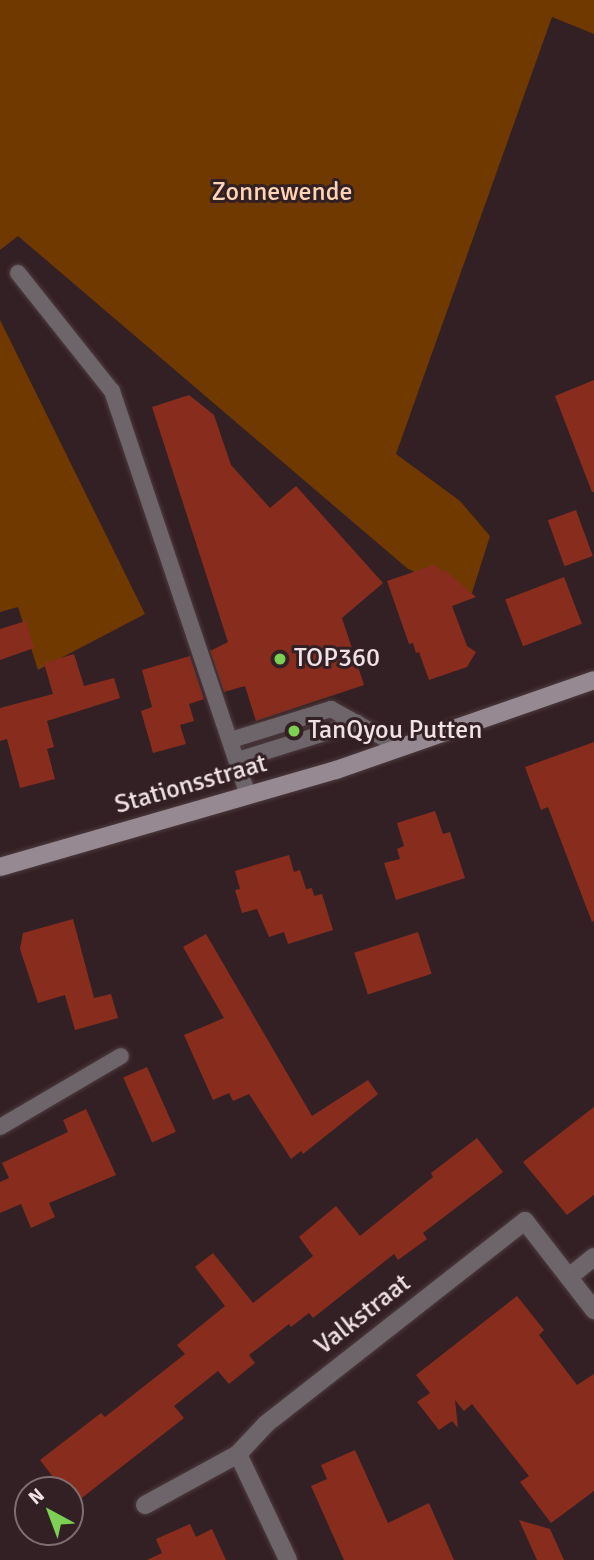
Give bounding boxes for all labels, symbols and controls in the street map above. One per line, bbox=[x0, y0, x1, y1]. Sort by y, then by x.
park label: Zonnewende bbox=[212, 177, 352, 209]
place label: TOP360 bbox=[294, 643, 380, 675]
marker: TOP360 bbox=[272, 651, 288, 667]
place label: TanQyou Putten bbox=[308, 715, 482, 747]
marker: TanQyou Putten bbox=[286, 723, 302, 739]
street label: Stationsstraat bbox=[111, 748, 271, 822]
street label: Valkstraat bbox=[309, 1268, 417, 1362]
north arrow bbox=[14, 1476, 84, 1546]
text: N bbox=[24, 1483, 49, 1510]

